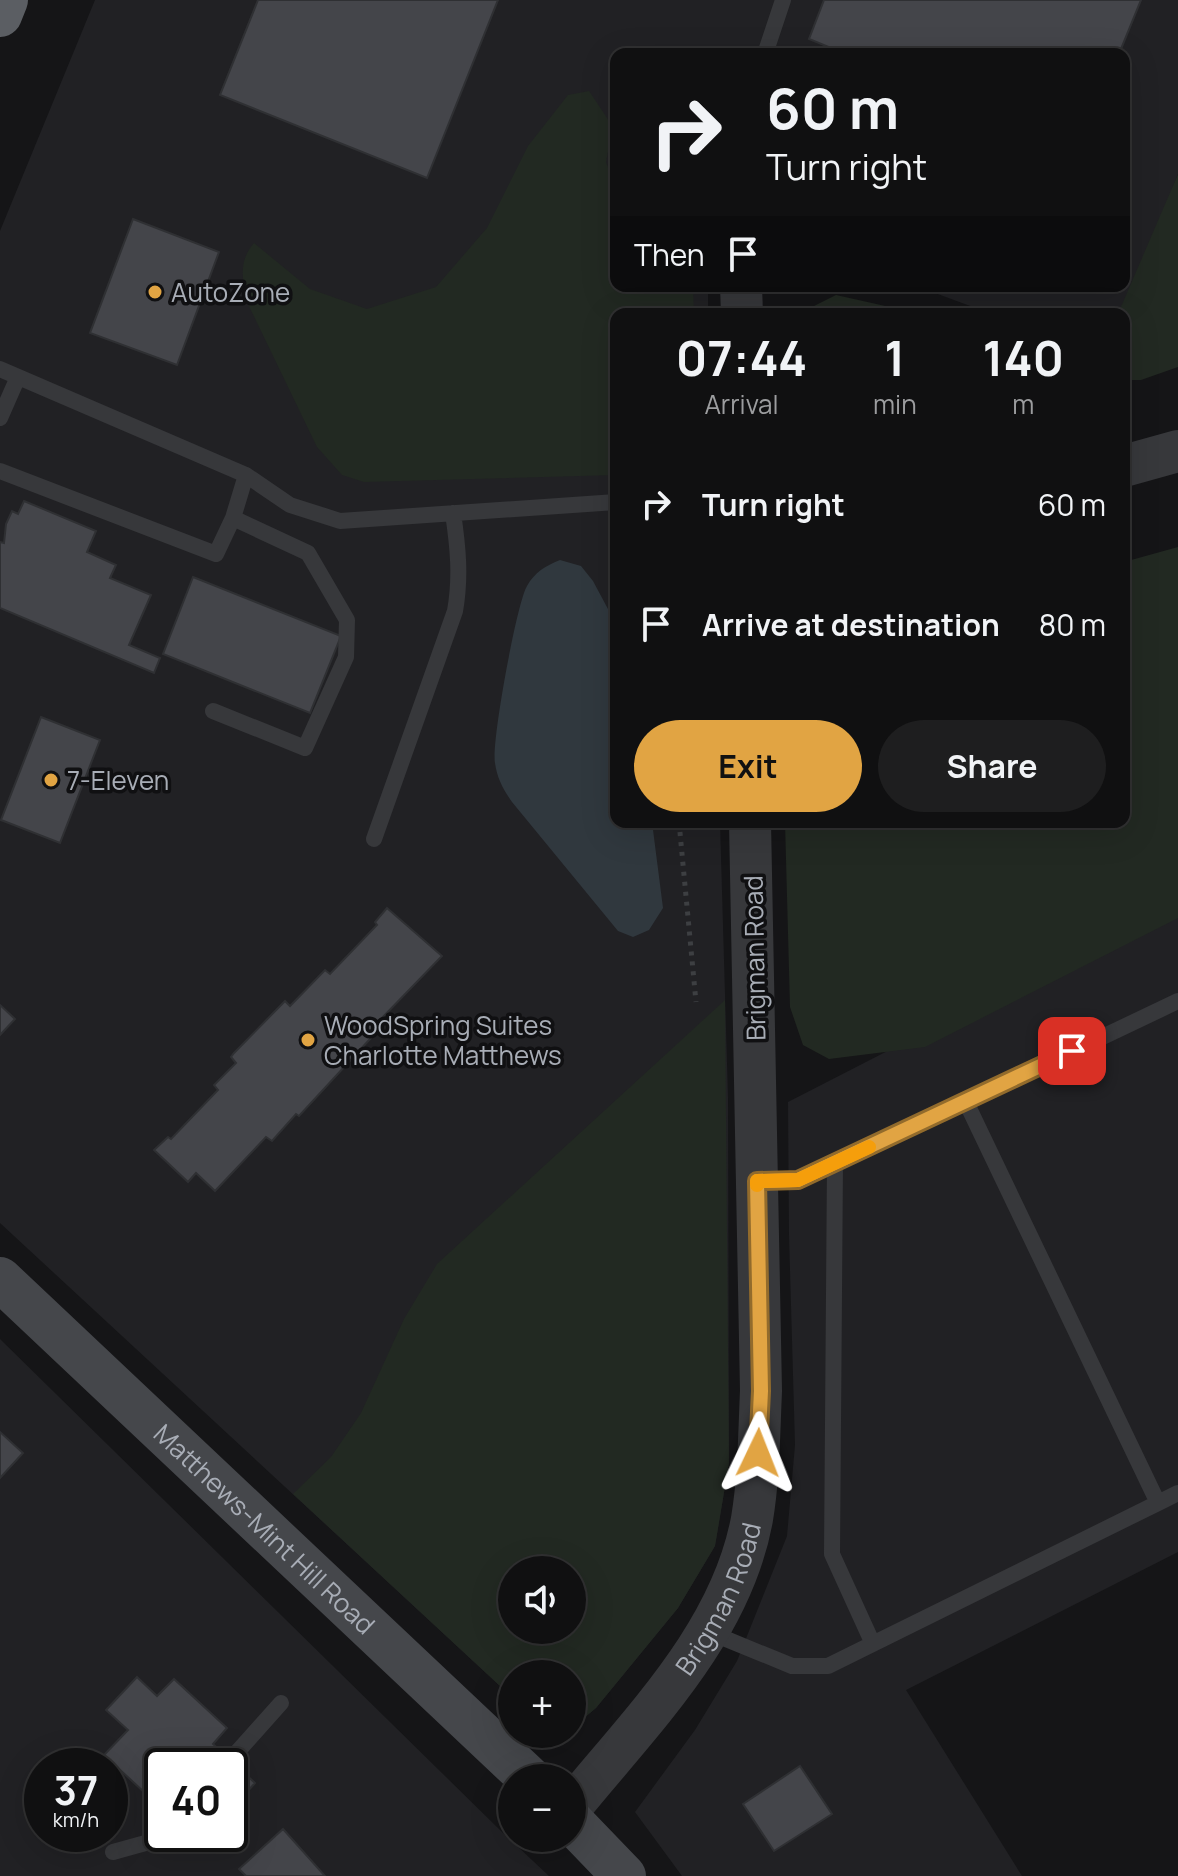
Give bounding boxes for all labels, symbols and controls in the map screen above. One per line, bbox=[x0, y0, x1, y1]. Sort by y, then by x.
text: 60 m bbox=[766, 69, 899, 146]
icon: right bbox=[634, 80, 738, 184]
text: Turn right bbox=[766, 142, 927, 191]
icon: arrive bbox=[721, 232, 765, 276]
text: Then bbox=[634, 234, 705, 275]
place label: AutoZone bbox=[171, 274, 290, 310]
marker: AutoZone bbox=[146, 283, 164, 301]
text: 07:44 bbox=[676, 325, 807, 390]
text: 1 bbox=[884, 325, 905, 390]
text: 140 bbox=[982, 325, 1064, 390]
text: Arrival bbox=[704, 386, 779, 422]
text: min bbox=[873, 386, 917, 422]
text: m bbox=[1012, 386, 1034, 422]
icon: right bbox=[634, 482, 678, 526]
text: Turn right bbox=[702, 484, 845, 525]
text: 60 m bbox=[1038, 484, 1106, 525]
icon: arrive bbox=[634, 602, 678, 646]
text: Arrive at destination bbox=[702, 604, 1000, 645]
text: 80 m bbox=[1039, 604, 1106, 645]
button: Exit bbox=[634, 720, 862, 812]
button: Share bbox=[878, 720, 1106, 812]
place label: 7-Eleven bbox=[67, 762, 169, 798]
marker: 7-Eleven bbox=[42, 771, 60, 789]
street label: Brigman Road bbox=[735, 875, 773, 1041]
place label: WoodSpring Suites Charlotte Matthews bbox=[324, 1007, 562, 1073]
pin bbox=[1038, 1017, 1106, 1085]
icon: arrive bbox=[1050, 1029, 1094, 1073]
marker: WoodSpring Suites Charlotte Matthews bbox=[299, 1031, 317, 1049]
position arrow bbox=[716, 1411, 800, 1495]
street label: Matthews-Mint Hill Road bbox=[146, 1416, 383, 1642]
street label: Brigman Road bbox=[667, 1519, 769, 1682]
map controls bbox=[498, 1556, 586, 1852]
button: sound bbox=[498, 1556, 586, 1644]
button: + bbox=[498, 1660, 586, 1748]
speed limit sign: 40 bbox=[144, 1748, 248, 1852]
text: 37 bbox=[54, 1762, 98, 1817]
button: − bbox=[498, 1764, 586, 1852]
text: km/h bbox=[53, 1806, 99, 1833]

